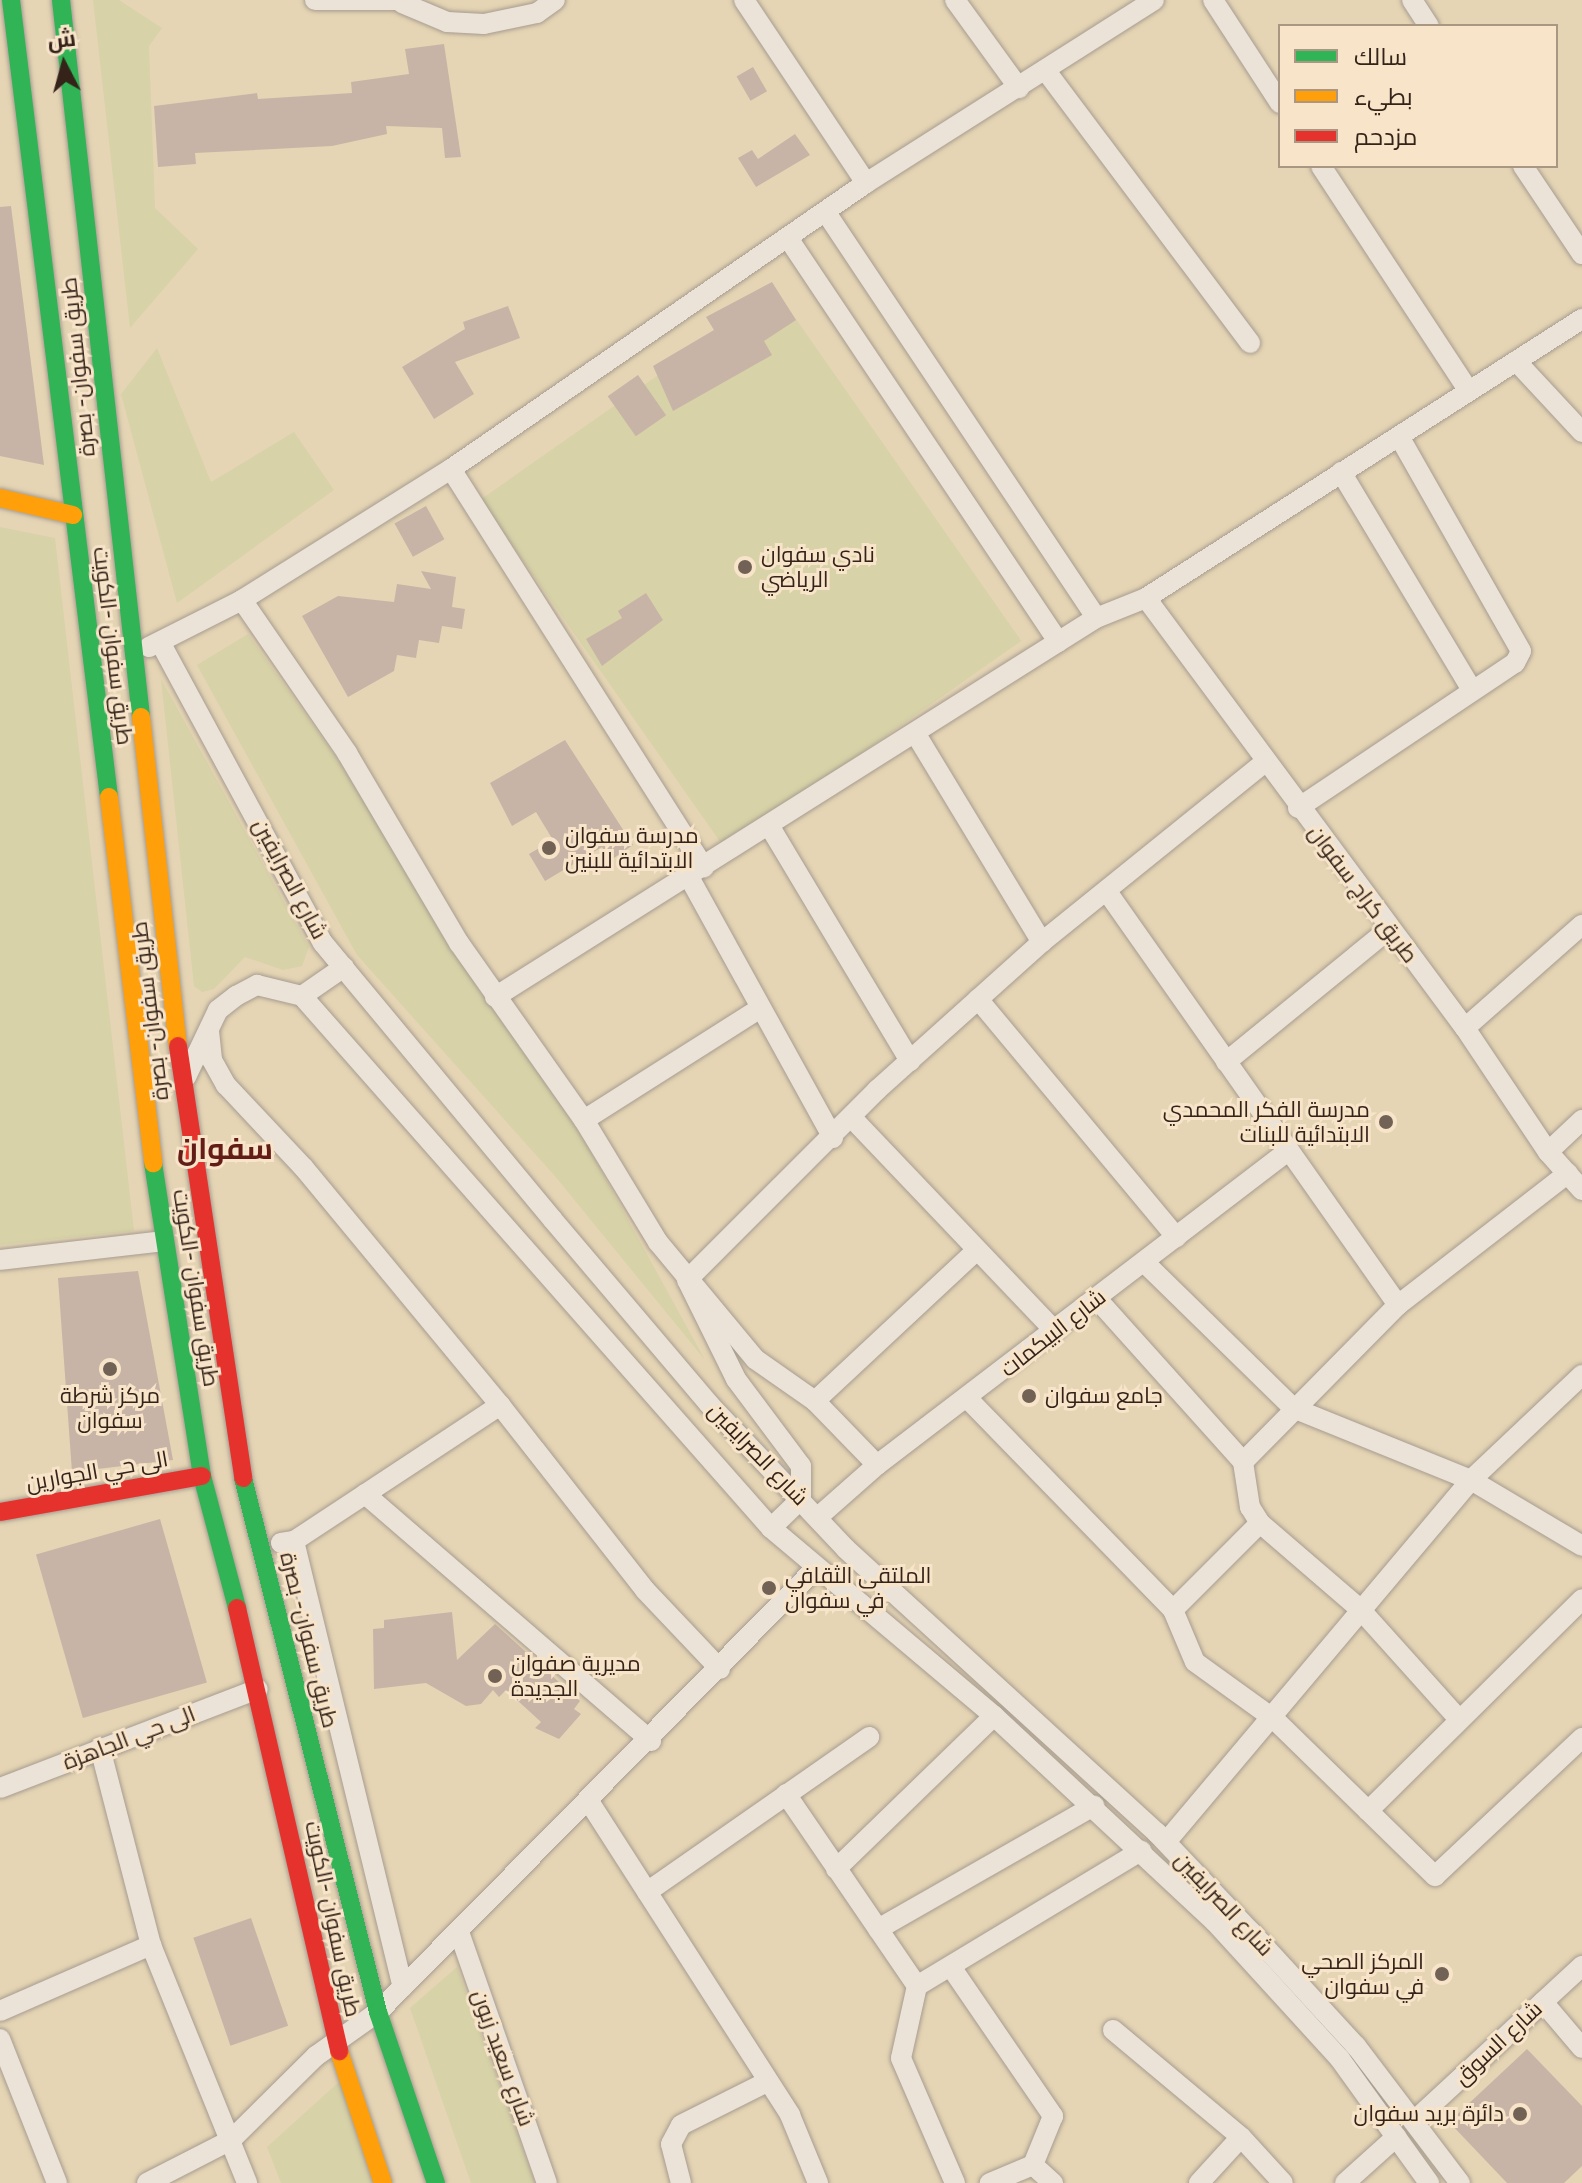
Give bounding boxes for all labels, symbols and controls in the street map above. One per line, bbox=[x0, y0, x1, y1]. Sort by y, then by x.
north arrow bbox=[24, 24, 104, 104]
legend bbox=[1278, 24, 1558, 168]
text: ش bbox=[46, 26, 77, 54]
text: سالك bbox=[1354, 43, 1407, 71]
text: بطيء bbox=[1354, 83, 1413, 111]
text: مزدحم bbox=[1354, 123, 1417, 151]
street label: طريق سفوان- بصرة bbox=[55, 276, 101, 458]
place label: نادي سفوان الرياضي bbox=[761, 541, 875, 592]
street label: طريق سفوان -الكويت bbox=[88, 545, 138, 747]
marker: نادي سفوان الرياضي bbox=[736, 558, 754, 576]
street label: شارع الصرايفين bbox=[247, 814, 333, 944]
street label: طريق كراج سفوان bbox=[1303, 820, 1423, 968]
place label: مدرسة سفوان الابتدائية للبنين bbox=[565, 822, 699, 874]
marker: مدرسة سفوان الابتدائية للبنين bbox=[540, 839, 558, 857]
street label: طريق سفوان- بصرة bbox=[126, 920, 174, 1102]
place label: مدرسة الفكر المحمدي الابتدائية للبنات bbox=[1163, 1096, 1370, 1148]
marker: مدرسة الفكر المحمدي الابتدائية للبنات bbox=[1377, 1113, 1395, 1131]
district label: سفوان bbox=[177, 1131, 273, 1167]
street label: طريق سفوان -الكويت bbox=[167, 1187, 225, 1389]
street label: شارع البيكمات bbox=[995, 1284, 1111, 1382]
marker: مركز شرطة سفوان bbox=[101, 1360, 119, 1378]
place label: مركز شرطة سفوان bbox=[60, 1382, 160, 1434]
place label: جامع سفوان bbox=[1045, 1383, 1163, 1409]
marker: جامع سفوان bbox=[1020, 1387, 1038, 1405]
street label: شارع الصرايفين bbox=[702, 1397, 814, 1511]
street label: الى حي الجوارين bbox=[24, 1446, 170, 1496]
street label: طريق سفوان- بصرة bbox=[274, 1549, 344, 1731]
place label: الملتقى الثقافي في سفوان bbox=[785, 1562, 932, 1614]
marker: الملتقى الثقافي في سفوان bbox=[760, 1579, 778, 1597]
place label: مديرية صفوان الجديدة bbox=[511, 1650, 641, 1702]
marker: مديرية صفوان الجديدة bbox=[486, 1667, 504, 1685]
street label: الى حي الجاهزة bbox=[59, 1701, 199, 1775]
street label: طريق سفوان -الكويت bbox=[299, 1819, 367, 2019]
street label: شارع الصرايفين bbox=[1169, 1847, 1279, 1961]
place label: المركز الصحي في سفوان bbox=[1301, 1948, 1424, 2000]
marker: المركز الصحي في سفوان bbox=[1431, 1963, 1453, 1985]
street label: شارع سعيد زبون bbox=[466, 1986, 540, 2130]
street label: شارع السوق bbox=[1448, 1996, 1548, 2090]
place label: دائرة بريد سفوان bbox=[1354, 2101, 1504, 2127]
marker: دائرة بريد سفوان bbox=[1511, 2105, 1529, 2123]

